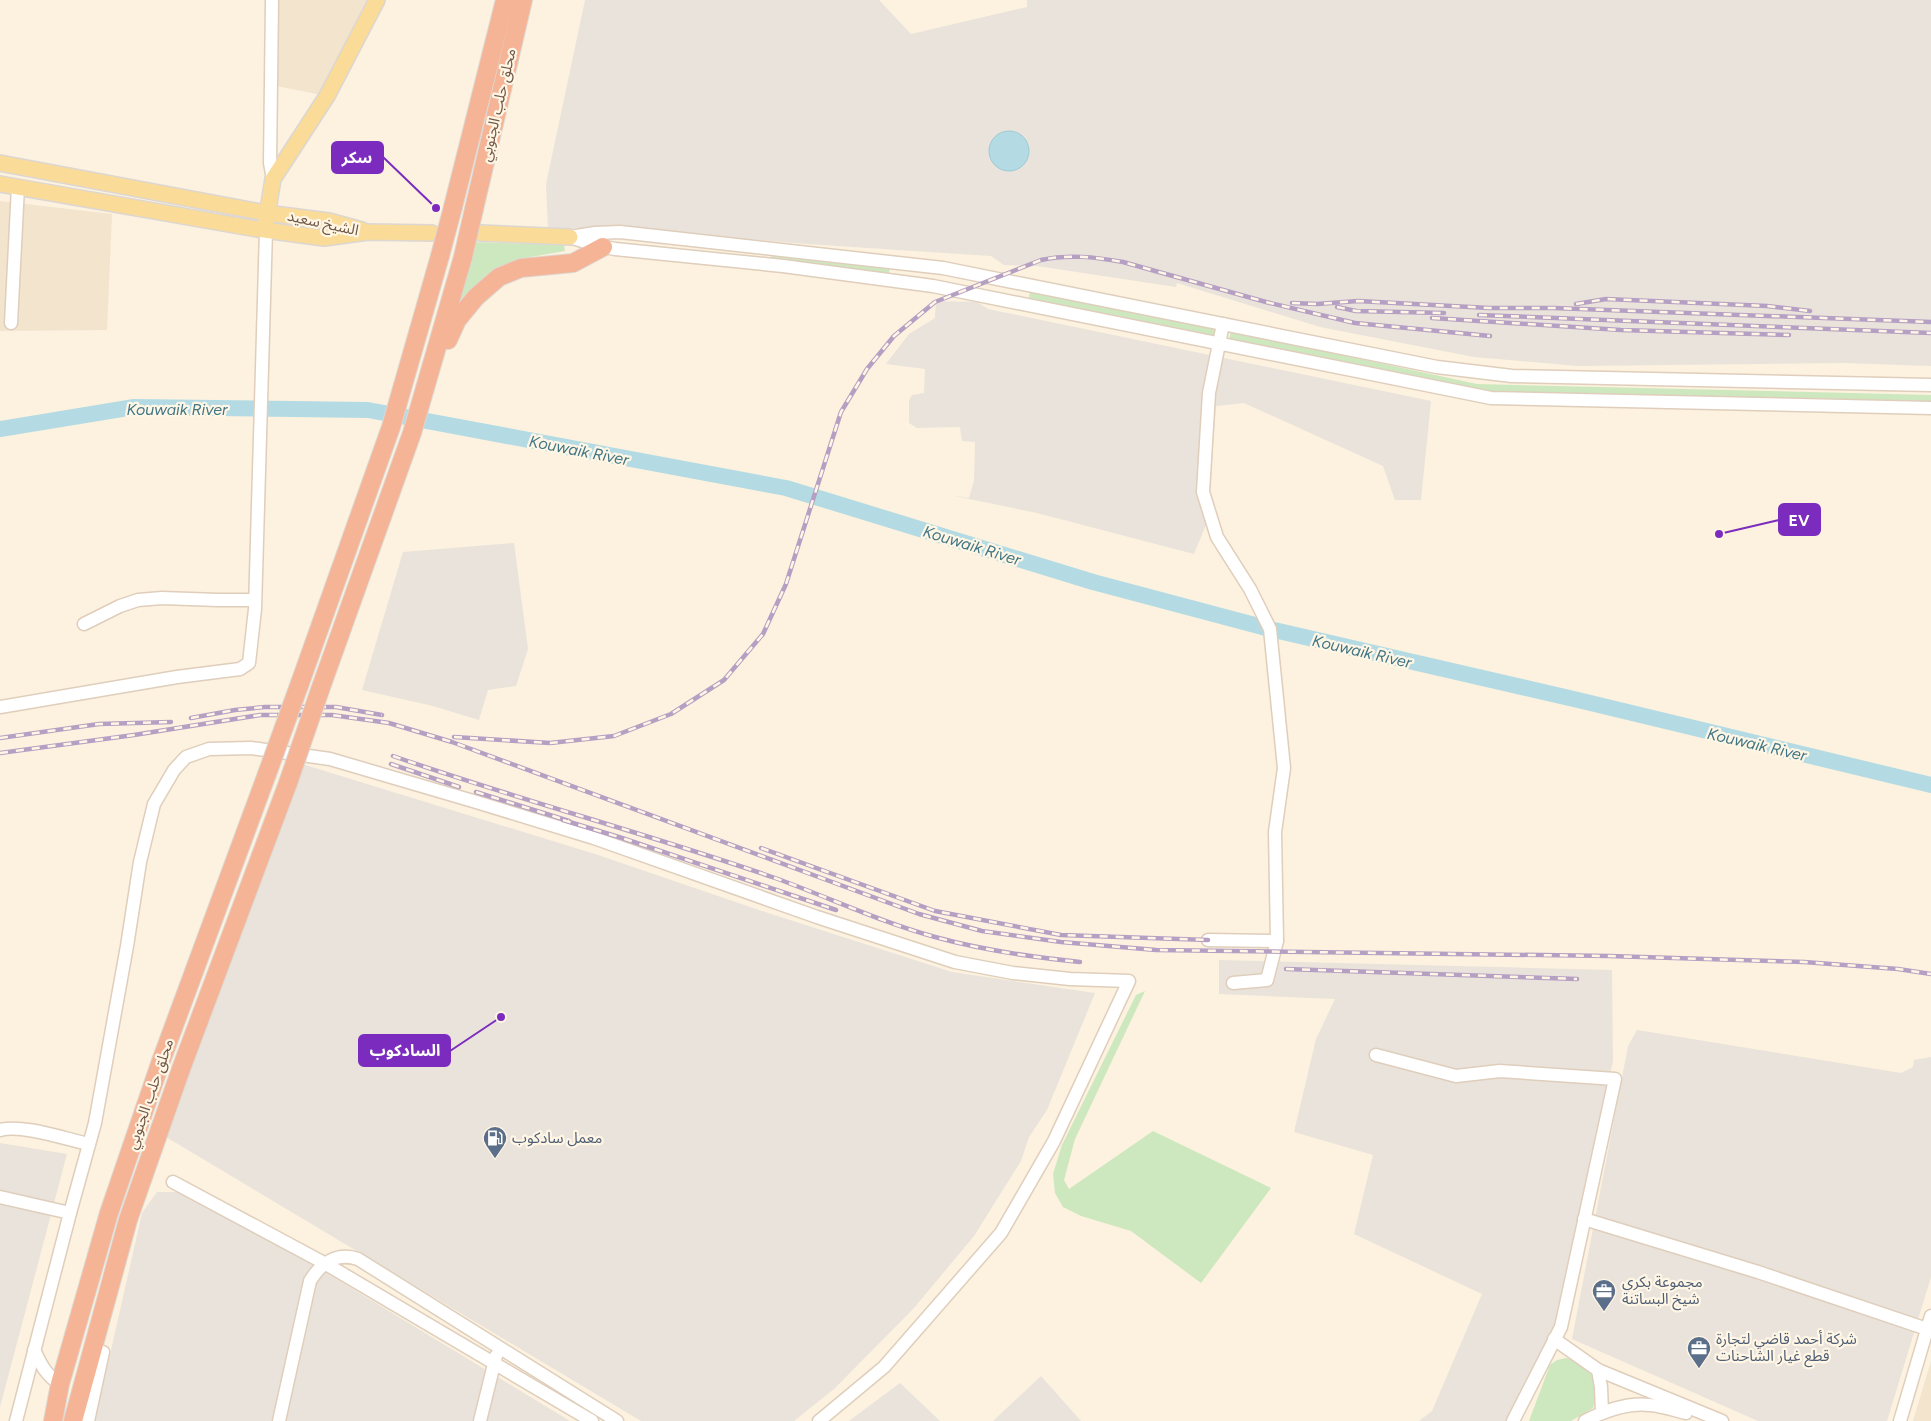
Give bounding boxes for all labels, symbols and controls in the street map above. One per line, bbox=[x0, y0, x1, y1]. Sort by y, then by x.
street label: محلق حلب الجنوبي bbox=[476, 47, 522, 164]
callout: سكر bbox=[332, 142, 383, 173]
text: سكر bbox=[341, 148, 372, 167]
street label: الشيخ سعيد bbox=[285, 207, 360, 242]
water label: Kouwaik River bbox=[126, 400, 228, 419]
water label: Kouwaik River bbox=[527, 432, 631, 470]
callout: EV bbox=[1779, 504, 1820, 535]
text: EV bbox=[1789, 511, 1810, 530]
water label: Kouwaik River bbox=[921, 522, 1024, 570]
water label: Kouwaik River bbox=[1310, 631, 1414, 672]
water label: Kouwaik River bbox=[1705, 724, 1809, 765]
callout: السادكوب bbox=[359, 1035, 450, 1066]
street label: محلق حلب الجنوبي bbox=[123, 1036, 180, 1152]
text: السادكوب bbox=[370, 1041, 440, 1060]
fuel station icon: معمل سادكوب bbox=[482, 1125, 508, 1159]
place label: معمل سادكوب bbox=[512, 1129, 602, 1147]
place label: مجموعة بكري شيخ البساتنة bbox=[1622, 1273, 1703, 1311]
office icon: مجموعة بكري شيخ البساتنة bbox=[1591, 1278, 1617, 1312]
place label: شركة أحمد قاضي لتجارة قطع غيار الشاحنات bbox=[1716, 1330, 1857, 1368]
office icon: شركة أحمد قاضي لتجارة قطع غيار الشاحنات bbox=[1686, 1335, 1712, 1369]

